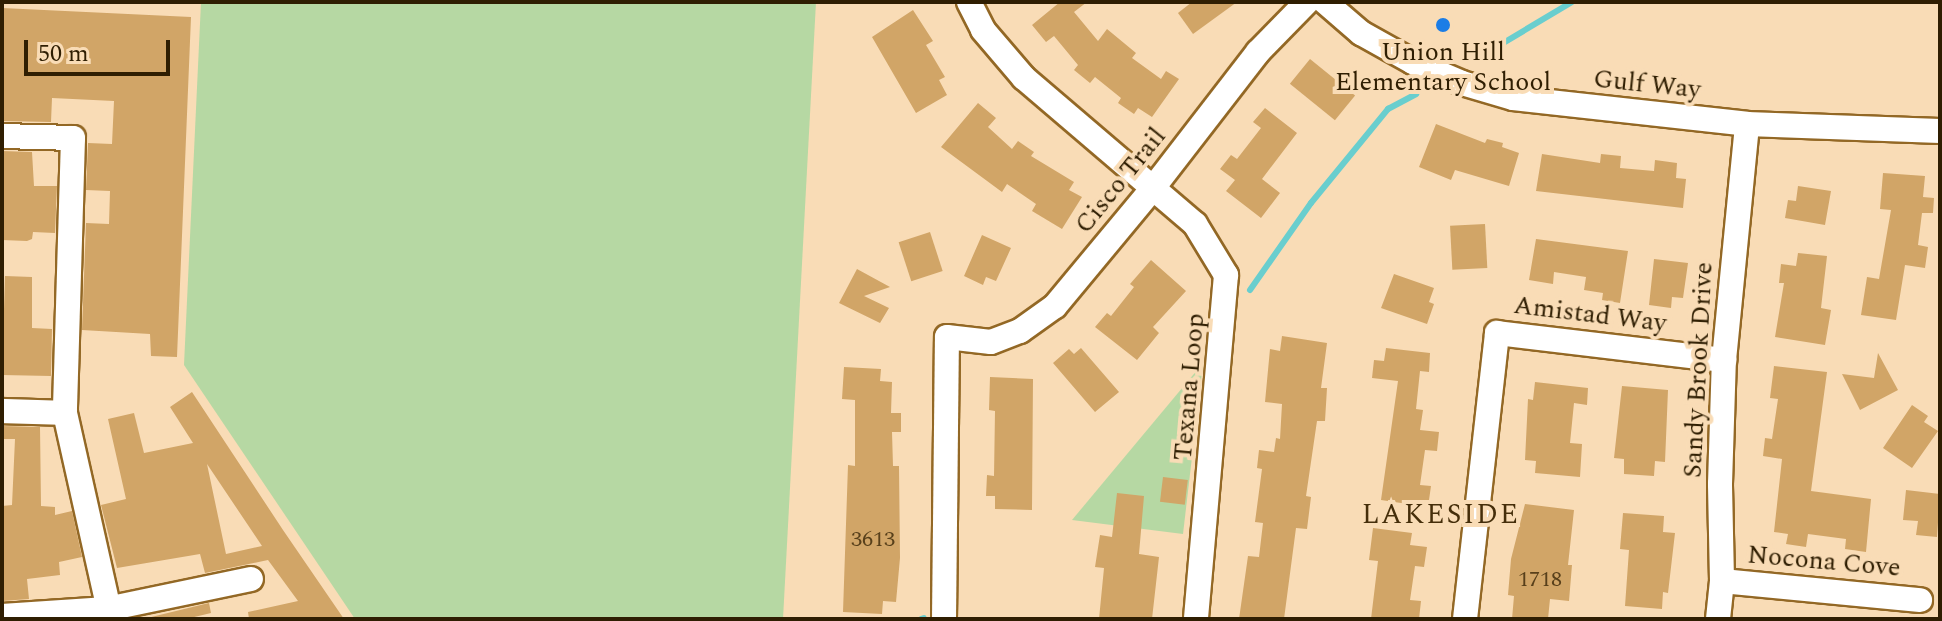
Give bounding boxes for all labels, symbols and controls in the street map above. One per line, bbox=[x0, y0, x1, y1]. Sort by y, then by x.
marker: Union Hill Elementary School bbox=[1434, 16, 1452, 34]
scale bar bbox=[28, 24, 174, 74]
text: 50 m bbox=[38, 36, 89, 72]
place label: Union Hill Elementary School bbox=[1335, 37, 1551, 98]
street label: Gulf Way bbox=[1592, 64, 1702, 106]
street label: Cisco Trail bbox=[1069, 122, 1173, 240]
street label: Sandy Brook Drive bbox=[1678, 261, 1720, 479]
street label: Amistad Way bbox=[1512, 290, 1668, 340]
street label: Texana Loop bbox=[1168, 312, 1212, 462]
district label: LAKESIDE bbox=[1362, 498, 1520, 532]
house number: 3613 bbox=[851, 527, 895, 553]
street label: Nocona Cove bbox=[1746, 540, 1902, 584]
house number: 1718 bbox=[1518, 567, 1562, 593]

